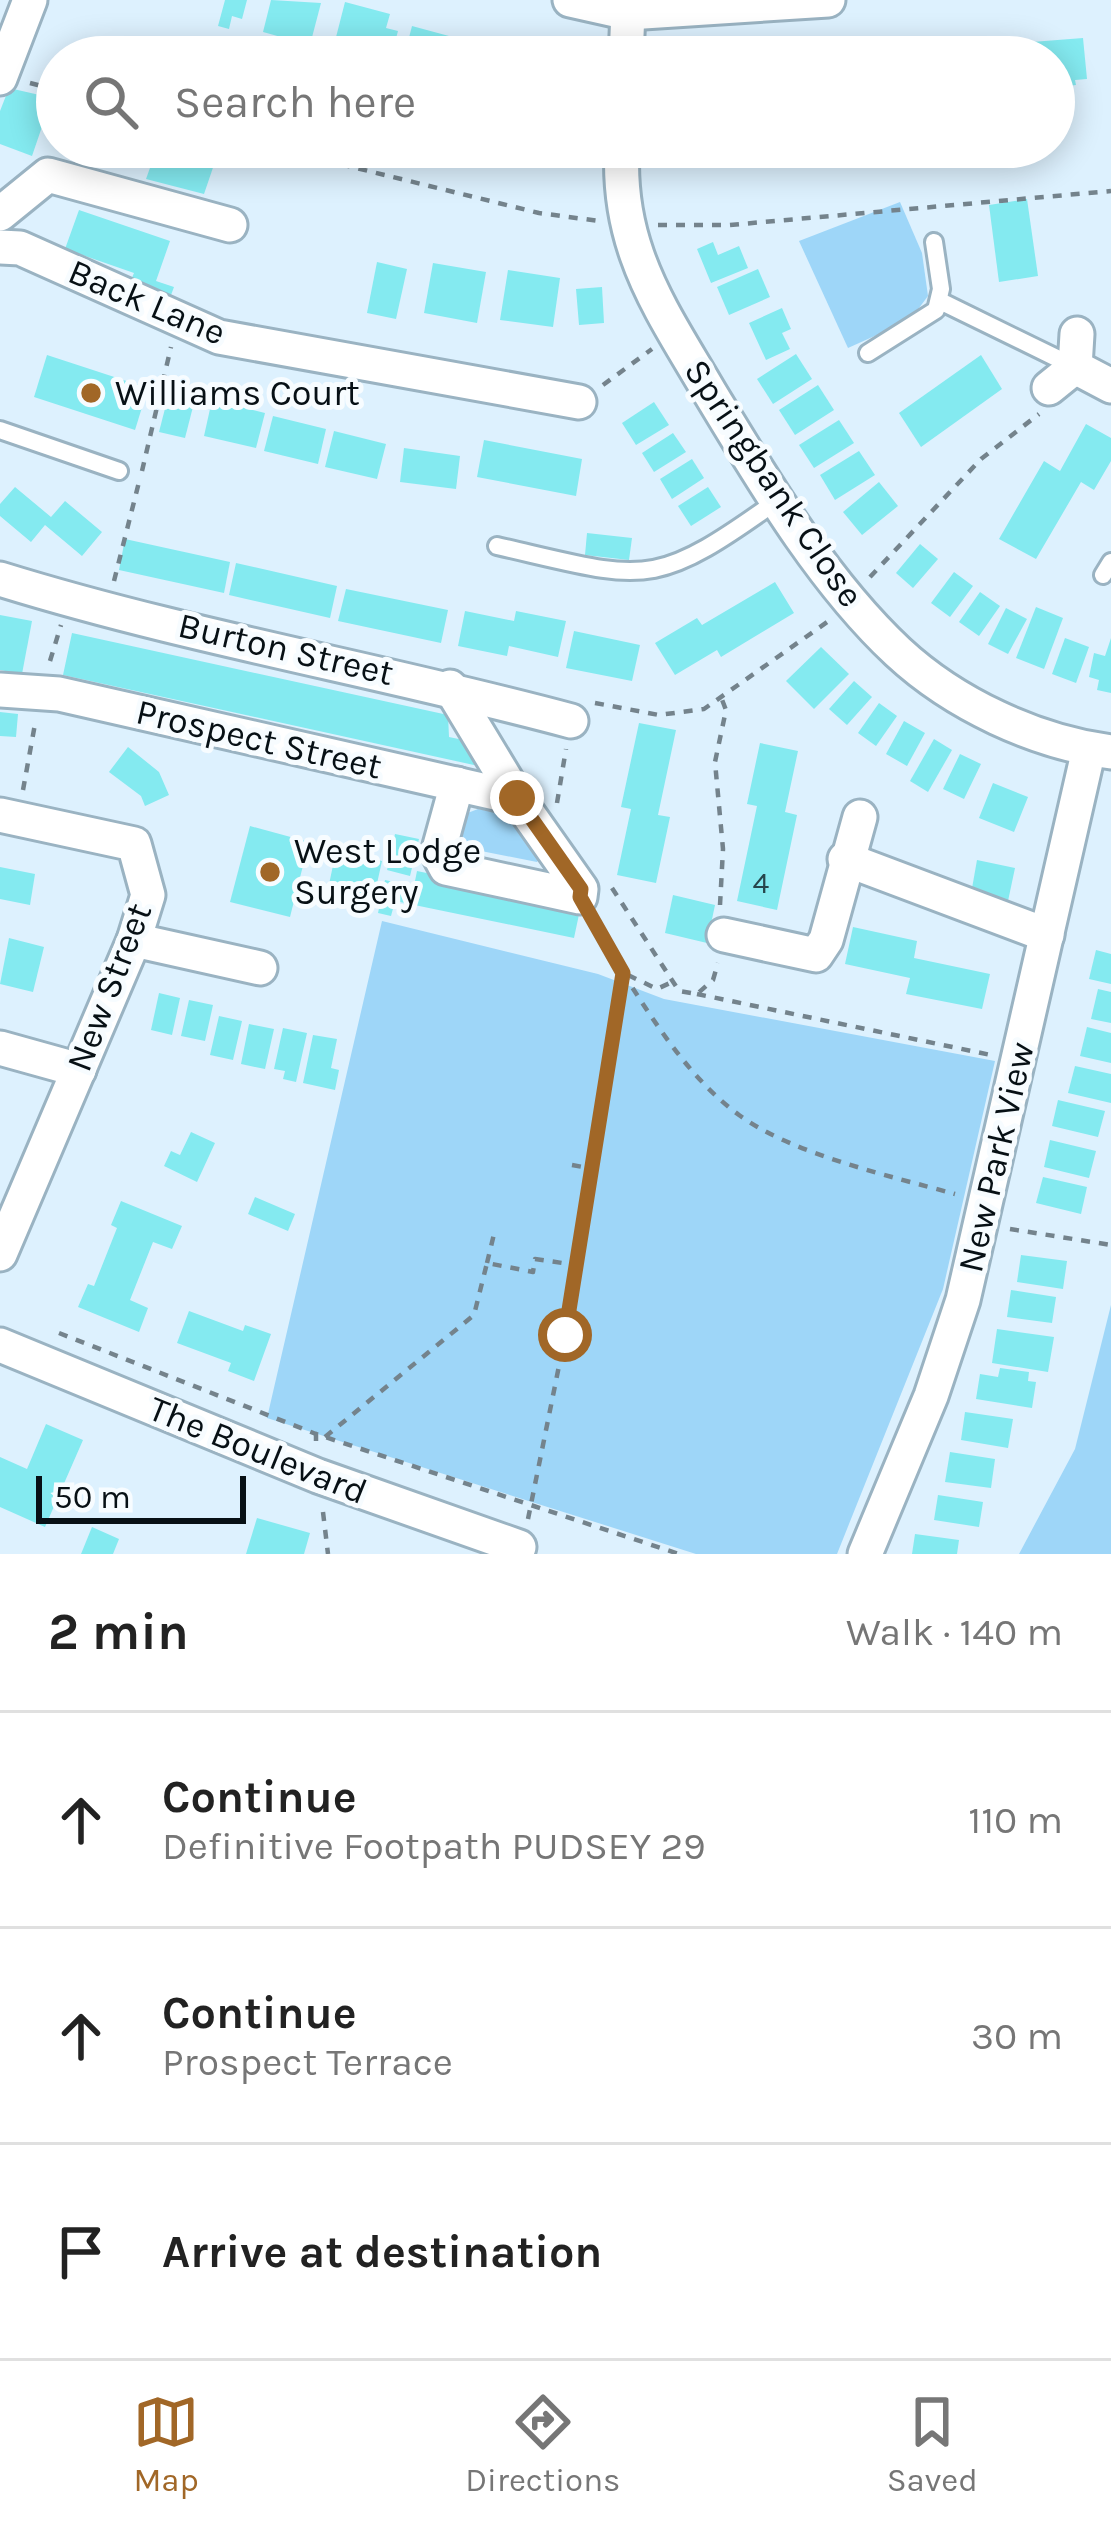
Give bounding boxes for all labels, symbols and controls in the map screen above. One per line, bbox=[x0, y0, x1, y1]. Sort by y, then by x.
search box bbox=[36, 36, 1075, 168]
icon: search bbox=[78, 69, 144, 135]
text: Search here bbox=[174, 76, 416, 128]
street label: Back Lane bbox=[62, 250, 232, 354]
street label: Springbank Close bbox=[676, 351, 872, 615]
place label: Williams Court bbox=[115, 372, 360, 414]
marker: Williams Court bbox=[78, 380, 104, 406]
street label: Burton Street bbox=[174, 604, 398, 694]
street label: Prospect Street bbox=[132, 690, 386, 788]
route end bbox=[490, 771, 544, 825]
place label: West Lodge Surgery bbox=[294, 830, 481, 913]
marker: West Lodge Surgery bbox=[257, 859, 283, 885]
house number: 4 bbox=[753, 865, 770, 901]
street label: New Street bbox=[58, 897, 160, 1077]
street label: New Park View bbox=[949, 1038, 1043, 1276]
route start bbox=[538, 1308, 592, 1362]
street label: The Boulevard bbox=[143, 1387, 373, 1513]
scale bar bbox=[36, 1470, 246, 1523]
text: 50 m bbox=[54, 1478, 131, 1516]
text: 2 min bbox=[48, 1602, 189, 1662]
text: Walk · 140 m bbox=[846, 1609, 1063, 1655]
text: Continue bbox=[162, 1771, 357, 1823]
icon: ahead bbox=[48, 1787, 114, 1853]
text: 110 m bbox=[968, 1797, 1063, 1843]
text: Definitive Footpath PUDSEY 29 bbox=[162, 1823, 706, 1869]
text: Continue bbox=[162, 1987, 357, 2039]
icon: ahead bbox=[48, 2003, 114, 2069]
text: 30 m bbox=[971, 2013, 1063, 2059]
text: Prospect Terrace bbox=[162, 2039, 453, 2085]
icon: arrive bbox=[48, 2219, 114, 2285]
text: Arrive at destination bbox=[162, 2226, 602, 2278]
tab: Map bbox=[133, 2389, 199, 2499]
tab: Directions bbox=[465, 2389, 620, 2499]
tab: Saved bbox=[887, 2389, 978, 2499]

